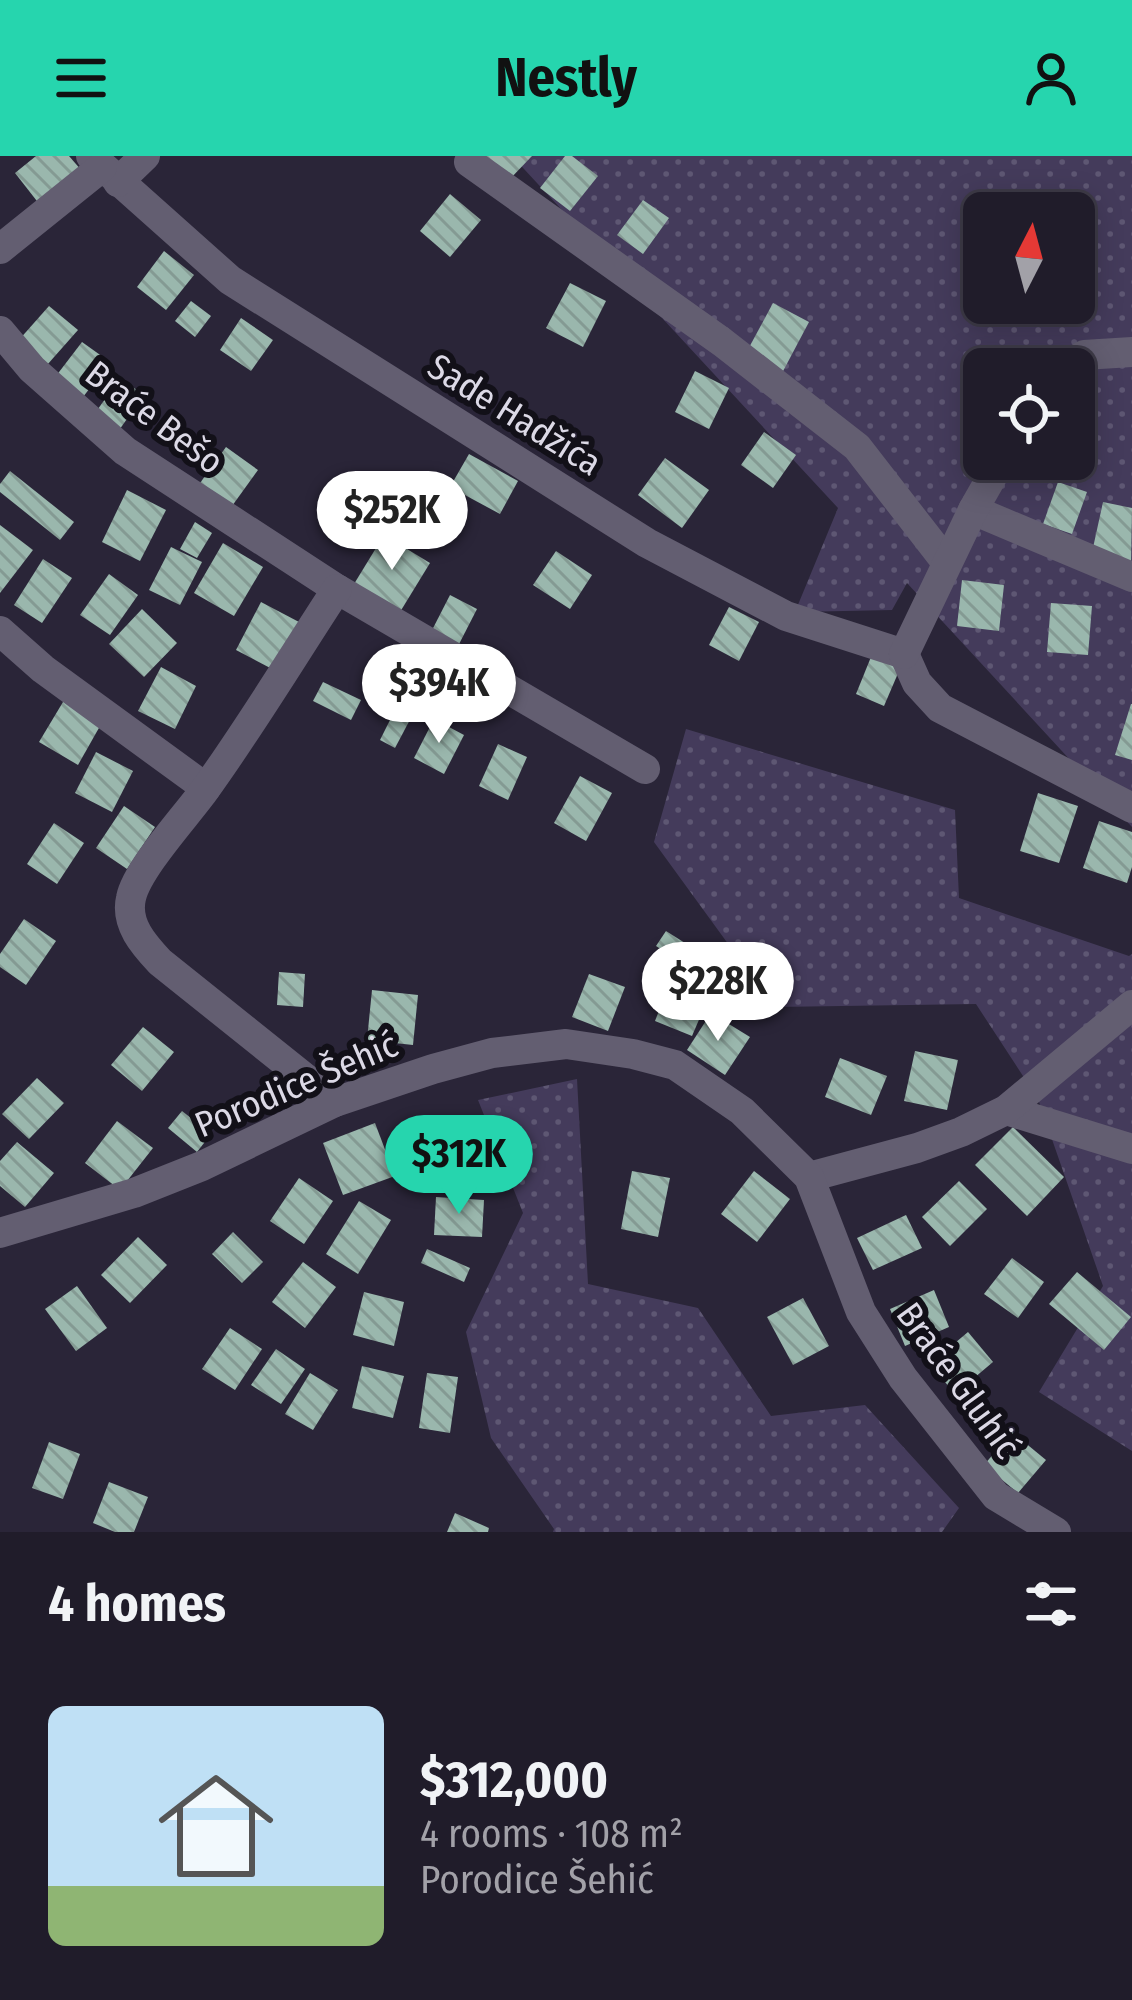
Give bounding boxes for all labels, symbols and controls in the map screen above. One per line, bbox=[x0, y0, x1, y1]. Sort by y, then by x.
icon: menu bbox=[48, 45, 114, 111]
icon: person bbox=[1018, 45, 1084, 111]
text: Nestly bbox=[495, 46, 637, 110]
north arrow bbox=[963, 192, 1095, 324]
map controls bbox=[963, 192, 1095, 480]
street label: Sade Hadžića bbox=[420, 344, 609, 485]
button: locate bbox=[963, 348, 1095, 480]
street label: Braće Bešo bbox=[77, 352, 232, 484]
pin: $252K bbox=[308, 471, 476, 573]
text: $252K bbox=[344, 487, 440, 533]
pin: $394K bbox=[355, 644, 523, 746]
text: $394K bbox=[389, 660, 489, 706]
pin: $228K bbox=[634, 942, 802, 1044]
text: $228K bbox=[669, 958, 767, 1004]
street label: Porodice Šehić bbox=[188, 1022, 404, 1147]
pin: $312K bbox=[375, 1115, 543, 1217]
text: $312K bbox=[412, 1131, 506, 1177]
street label: Braće Gluhić bbox=[887, 1294, 1030, 1467]
icon: filters bbox=[1018, 1571, 1084, 1637]
text: 4 homes bbox=[48, 1573, 226, 1635]
text: $312,000 bbox=[420, 1749, 608, 1811]
icon: home bbox=[144, 1754, 288, 1898]
text: 4 rooms · 108 m² bbox=[420, 1811, 683, 1857]
text: Porodice Šehić bbox=[420, 1857, 654, 1903]

